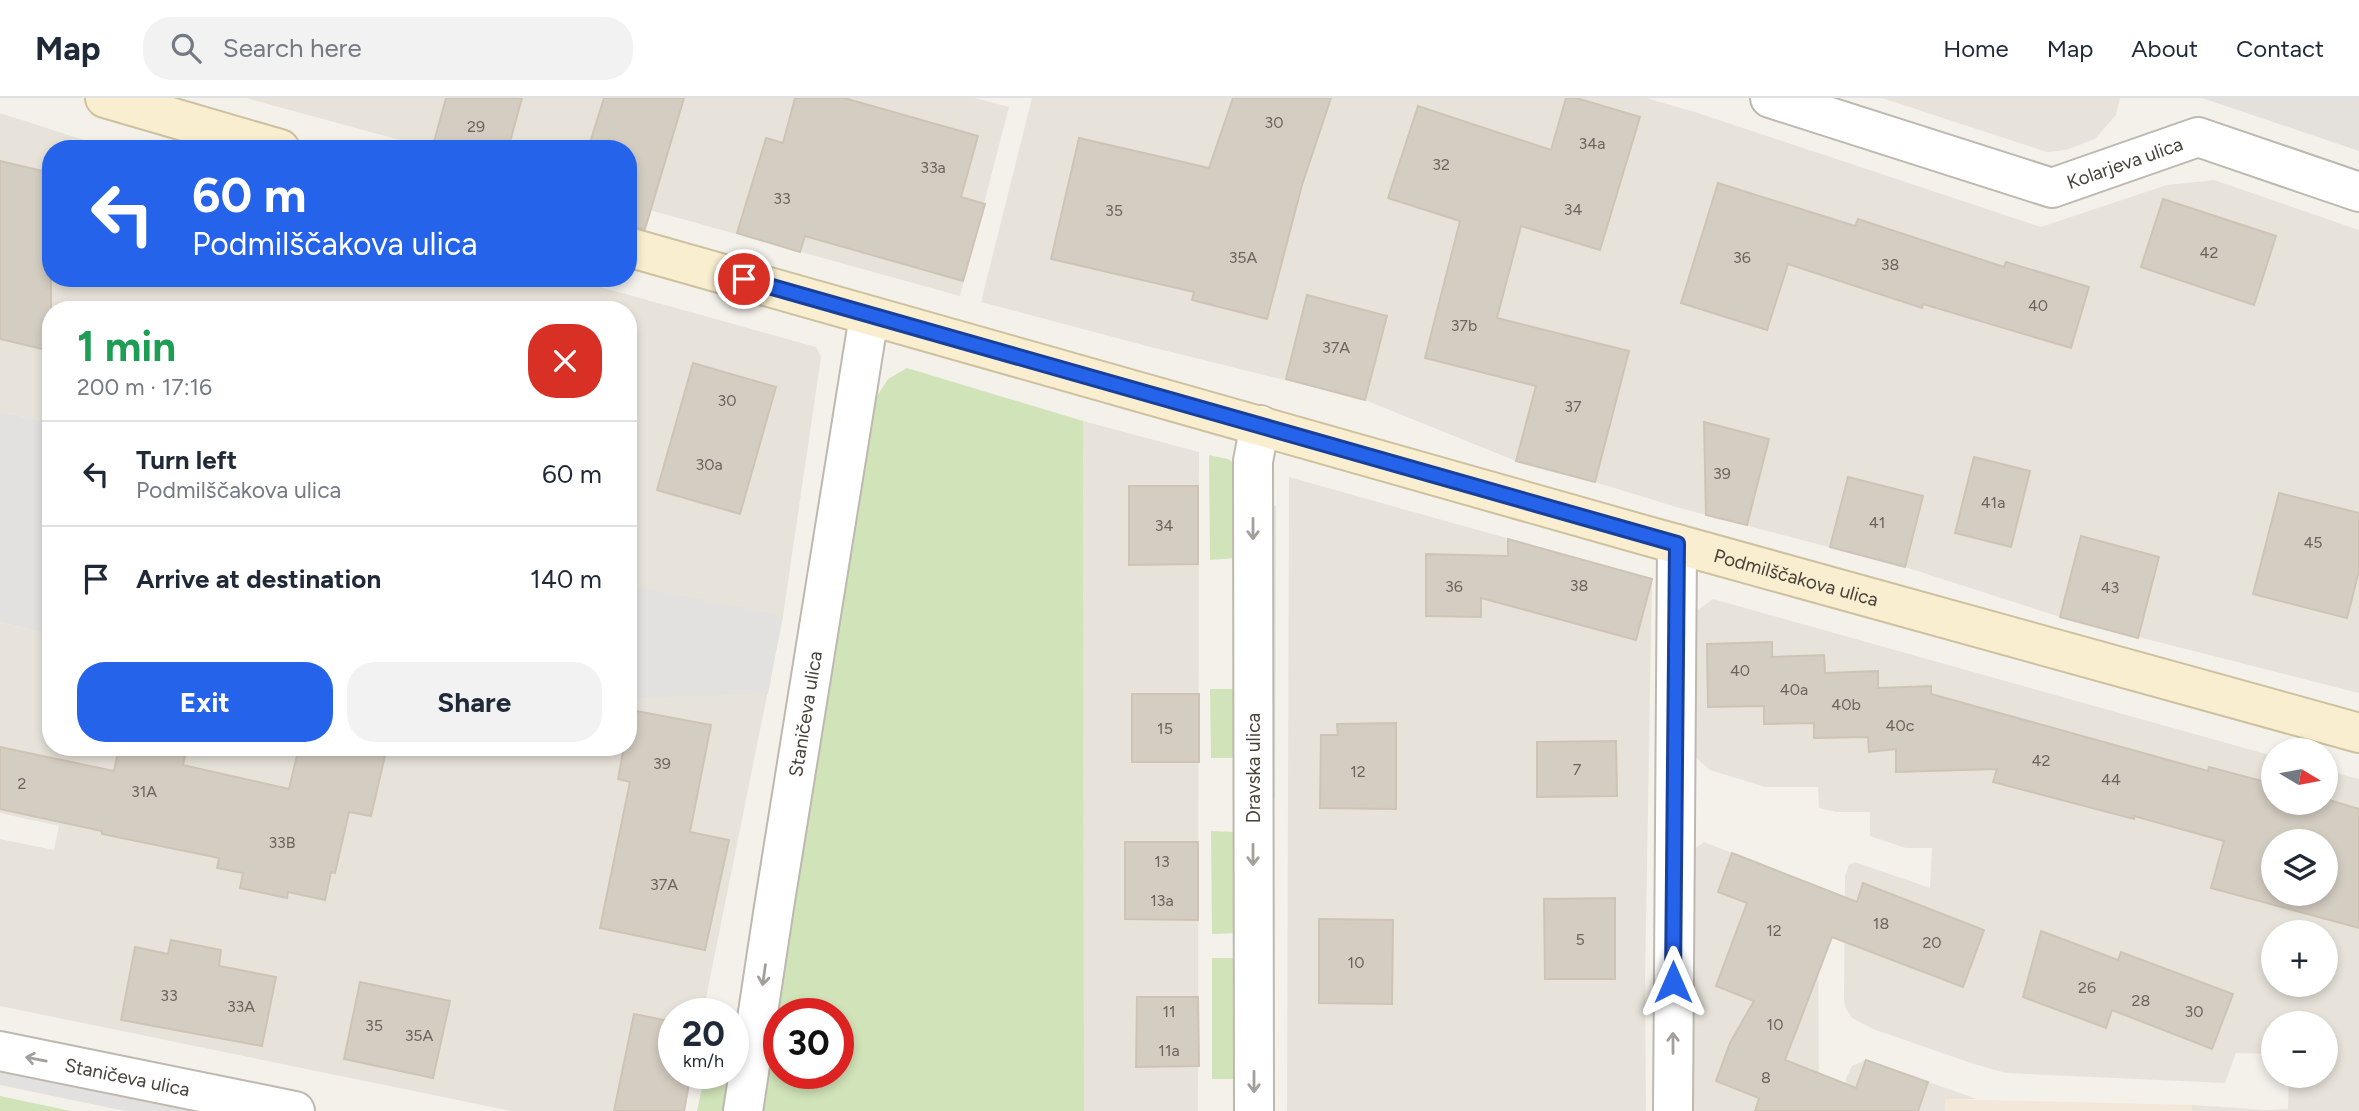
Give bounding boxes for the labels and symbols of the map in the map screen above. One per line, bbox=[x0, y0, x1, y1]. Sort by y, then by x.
house number: 30 bbox=[1265, 113, 1283, 132]
house number: 29 bbox=[467, 117, 485, 136]
street label: Kolarjeva ulica bbox=[2064, 132, 2186, 193]
house number: 34a bbox=[1579, 134, 1605, 153]
house number: 32 bbox=[1432, 155, 1450, 174]
house number: 33a bbox=[920, 158, 946, 177]
house number: 33 bbox=[773, 189, 791, 208]
house number: 34 bbox=[1564, 200, 1582, 219]
house number: 35 bbox=[1105, 201, 1123, 220]
house number: 42 bbox=[2200, 243, 2218, 262]
house number: 35A bbox=[1229, 248, 1258, 267]
house number: 36 bbox=[1733, 248, 1751, 267]
pin bbox=[714, 249, 774, 309]
house number: 38 bbox=[1881, 255, 1899, 274]
house number: 40 bbox=[2028, 296, 2048, 315]
house number: 37b bbox=[1451, 316, 1477, 335]
house number: 37A bbox=[1322, 338, 1350, 357]
house number: 30 bbox=[718, 391, 736, 410]
house number: 37 bbox=[1564, 397, 1582, 416]
house number: 30a bbox=[695, 455, 723, 474]
house number: 39 bbox=[1713, 464, 1731, 483]
house number: 41a bbox=[1981, 493, 2005, 512]
house number: 41 bbox=[1869, 513, 1885, 532]
house number: 34 bbox=[1155, 516, 1173, 535]
one-way arrow bbox=[1246, 517, 1260, 540]
house number: 45 bbox=[2303, 533, 2323, 552]
street label: Podmilščakova ulica bbox=[1711, 543, 1881, 611]
house number: 38 bbox=[1570, 576, 1588, 595]
house number: 36 bbox=[1445, 577, 1463, 596]
house number: 43 bbox=[2101, 578, 2119, 597]
street label: Staničeva ulica bbox=[784, 649, 827, 778]
house number: 40 bbox=[1730, 661, 1750, 680]
house number: 40a bbox=[1780, 680, 1808, 699]
house number: 40b bbox=[1831, 695, 1861, 714]
street label: Dravska ulica bbox=[1242, 713, 1265, 823]
house number: 40c bbox=[1886, 716, 1915, 735]
house number: 15 bbox=[1157, 719, 1173, 738]
north arrow bbox=[2261, 738, 2338, 816]
house number: 42 bbox=[2032, 751, 2050, 770]
house number: 39 bbox=[653, 754, 671, 773]
house number: 7 bbox=[1573, 760, 1582, 779]
house number: 12 bbox=[1350, 762, 1366, 781]
house number: 44 bbox=[2101, 770, 2121, 789]
house number: 2 bbox=[18, 774, 26, 793]
house number: 31A bbox=[131, 782, 157, 801]
house number: 33B bbox=[268, 833, 296, 852]
one-way arrow bbox=[1246, 843, 1260, 866]
house number: 13 bbox=[1154, 852, 1170, 871]
house number: 37A bbox=[650, 875, 678, 894]
house number: 13a bbox=[1150, 891, 1174, 910]
house number: 18 bbox=[1873, 914, 1889, 933]
house number: 12 bbox=[1766, 921, 1782, 940]
house number: 5 bbox=[1575, 930, 1585, 949]
house number: 20 bbox=[1922, 933, 1942, 952]
position arrow bbox=[1636, 945, 1710, 1019]
house number: 10 bbox=[1348, 953, 1364, 972]
one-way arrow bbox=[758, 963, 771, 986]
house number: 26 bbox=[2078, 978, 2096, 997]
house number: 33 bbox=[160, 986, 178, 1005]
house number: 28 bbox=[2132, 991, 2150, 1010]
house number: 33A bbox=[227, 997, 255, 1016]
speed limit sign: 30 bbox=[763, 998, 854, 1089]
house number: 11 bbox=[1162, 1002, 1176, 1021]
house number: 30 bbox=[2185, 1002, 2203, 1021]
house number: 10 bbox=[1767, 1015, 1783, 1034]
house number: 35 bbox=[365, 1016, 383, 1035]
house number: 35A bbox=[405, 1026, 434, 1045]
one-way arrow bbox=[1666, 1032, 1680, 1055]
house number: 11a bbox=[1158, 1041, 1180, 1060]
one-way arrow bbox=[25, 1051, 48, 1065]
street label: Staničeva ulica bbox=[63, 1053, 192, 1101]
house number: 8 bbox=[1761, 1068, 1771, 1087]
one-way arrow bbox=[1247, 1070, 1261, 1093]

